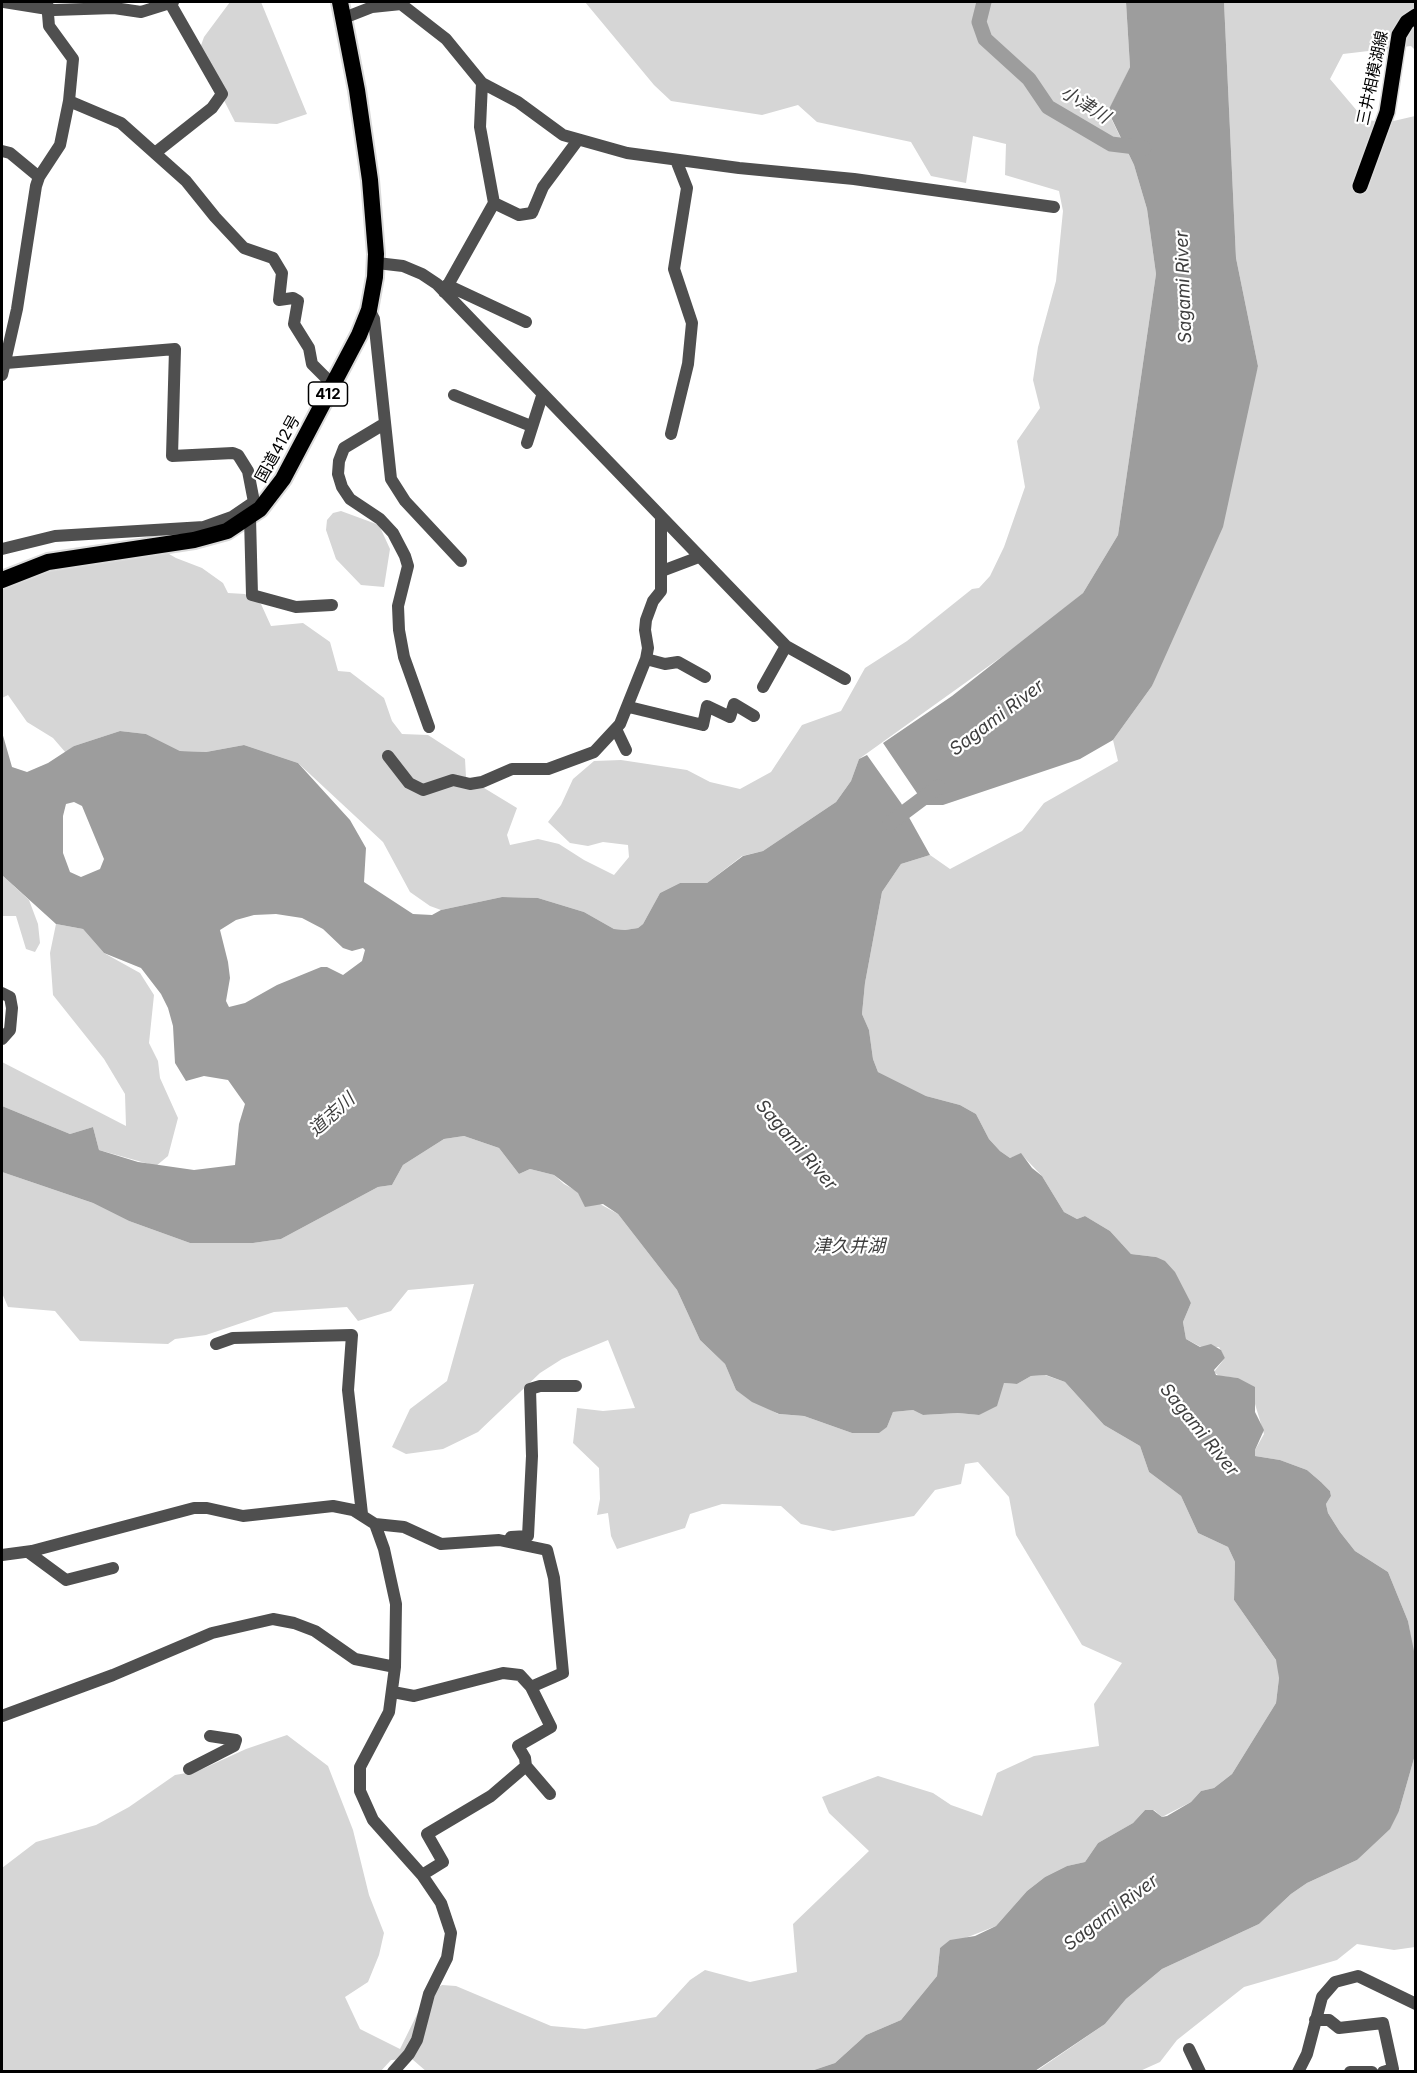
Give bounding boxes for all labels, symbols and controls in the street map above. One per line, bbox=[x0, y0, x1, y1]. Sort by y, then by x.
street label: 三井相模湖線 bbox=[1354, 29, 1392, 127]
water label: 小津川 bbox=[1056, 82, 1114, 128]
water label: Sagami River bbox=[1171, 230, 1197, 344]
road number: 412 bbox=[308, 382, 348, 406]
street label: 国道412号 bbox=[252, 412, 304, 486]
water label: Sagami River bbox=[945, 675, 1049, 761]
water label: 道志川 bbox=[305, 1089, 359, 1141]
water label: Sagami River bbox=[751, 1095, 841, 1195]
water label: 津久井湖 bbox=[813, 1236, 885, 1258]
water label: Sagami River bbox=[1155, 1379, 1243, 1481]
water label: Sagami River bbox=[1059, 1870, 1163, 1956]

